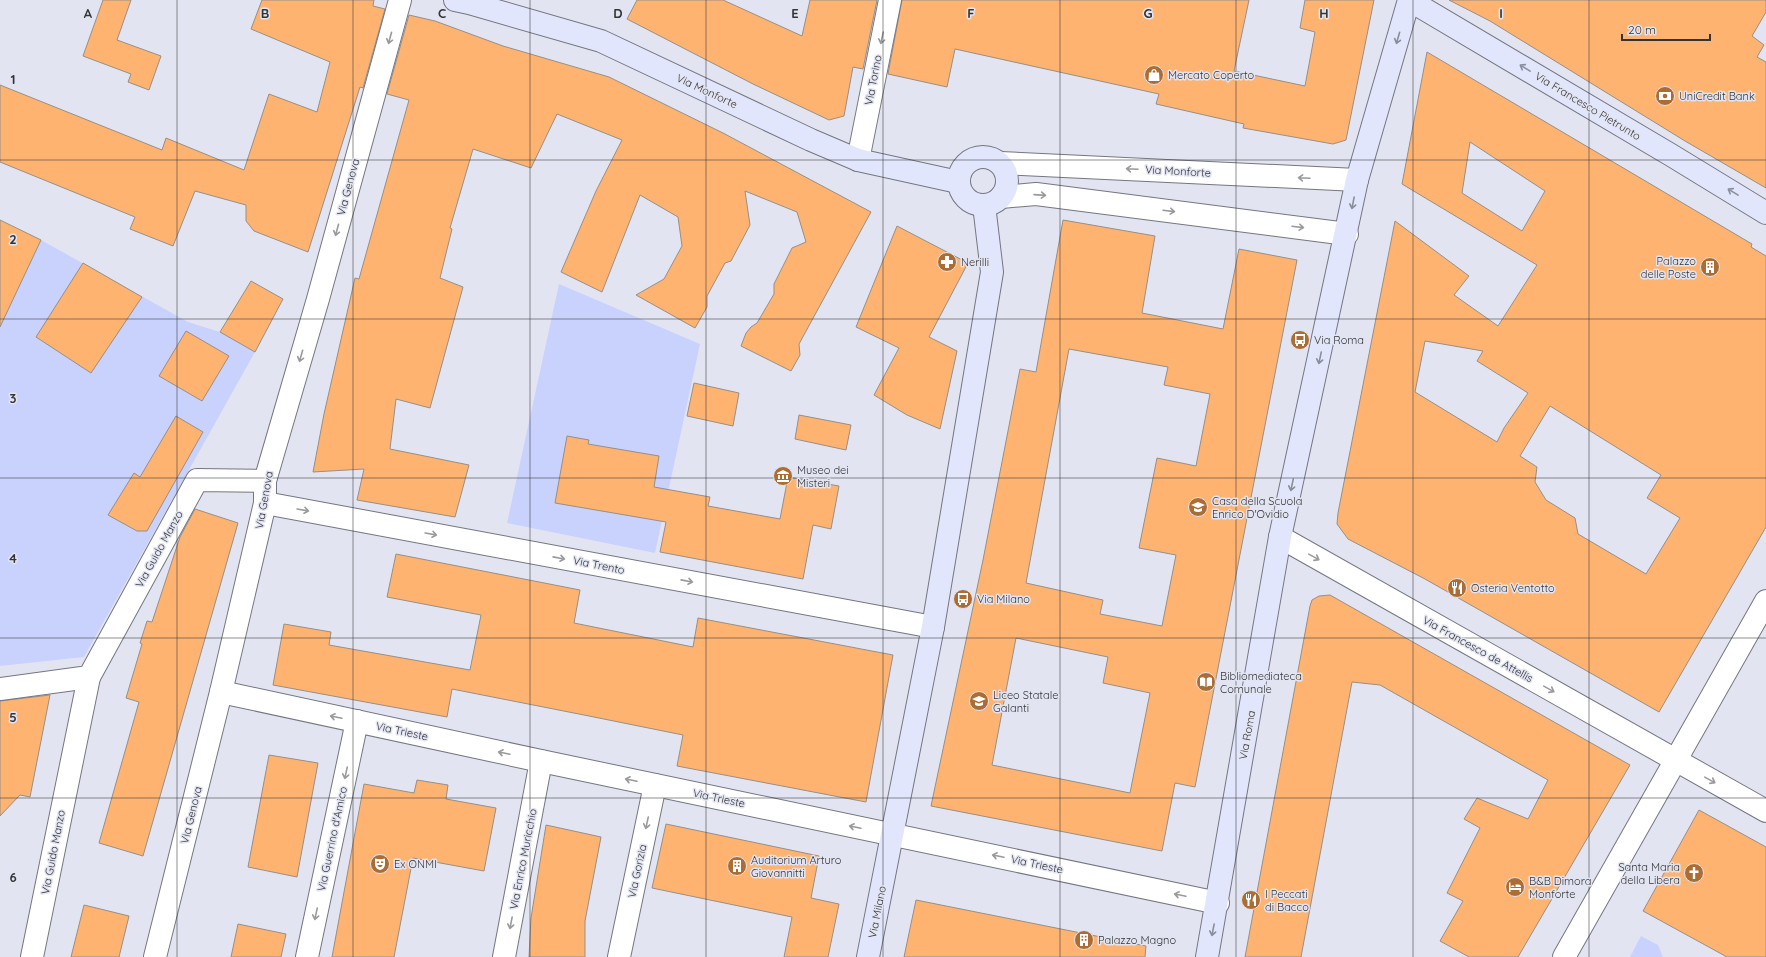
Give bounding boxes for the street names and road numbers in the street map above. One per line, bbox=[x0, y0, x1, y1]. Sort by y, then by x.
street label: Via Torino bbox=[861, 53, 885, 106]
street label: Via Francesco Pietrunto bbox=[1533, 69, 1644, 143]
street label: Via Monforte bbox=[674, 71, 740, 111]
street label: Via Genova bbox=[334, 157, 362, 217]
street label: Via Monforte bbox=[1145, 162, 1211, 180]
street label: Via Genova bbox=[252, 470, 276, 530]
street label: Via Guido Manzo bbox=[132, 508, 186, 590]
street label: Via Trento bbox=[572, 553, 626, 577]
street label: Via Francesco de Attellis bbox=[1420, 613, 1536, 685]
street label: Via Roma bbox=[1236, 709, 1258, 761]
street label: Via Trieste bbox=[375, 719, 429, 743]
street label: Via Genova bbox=[177, 785, 205, 845]
street label: Via Guerrino d'Amico bbox=[314, 785, 350, 893]
street label: Via Trieste bbox=[692, 786, 746, 810]
street label: Via Enrico Muricchio bbox=[506, 807, 540, 911]
street label: Via Guido Manzo bbox=[38, 808, 68, 895]
street label: Via Gorizia bbox=[624, 843, 650, 899]
street label: Via Trieste bbox=[1010, 852, 1064, 876]
street label: Via Milano bbox=[865, 884, 889, 939]

